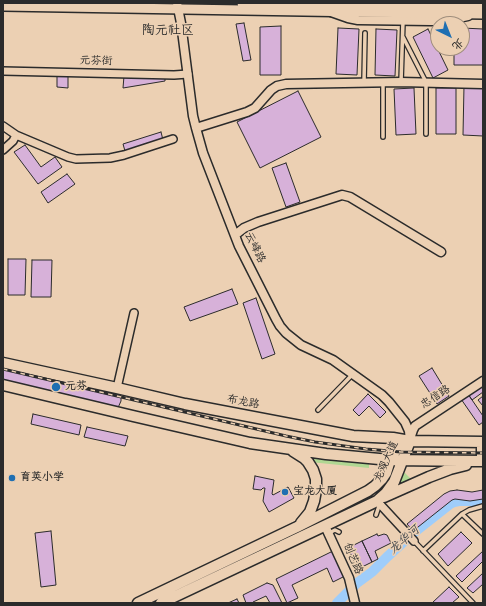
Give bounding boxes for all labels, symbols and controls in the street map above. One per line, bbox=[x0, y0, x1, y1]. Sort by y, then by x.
north arrow bbox=[430, 16, 470, 56]
district label: 陶元社区 bbox=[142, 24, 194, 40]
text: 北 bbox=[447, 34, 468, 54]
street label: 元芬街 bbox=[79, 55, 113, 69]
street label: 云峰路 bbox=[241, 230, 267, 266]
place label: 元芬 bbox=[65, 380, 87, 394]
marker: 元芬 bbox=[50, 381, 62, 393]
street label: 忠信路 bbox=[419, 383, 453, 413]
street label: 布龙路 bbox=[226, 393, 260, 413]
street label: 龙观大道 bbox=[372, 439, 402, 485]
place label: 育英小学 bbox=[20, 471, 64, 485]
marker: 育英小学 bbox=[7, 473, 17, 483]
place label: 宝龙大厦 bbox=[293, 485, 337, 499]
marker: 宝龙大厦 bbox=[280, 487, 290, 497]
water label: 龙华河 bbox=[387, 524, 423, 558]
street label: 创艺路 bbox=[339, 541, 365, 577]

